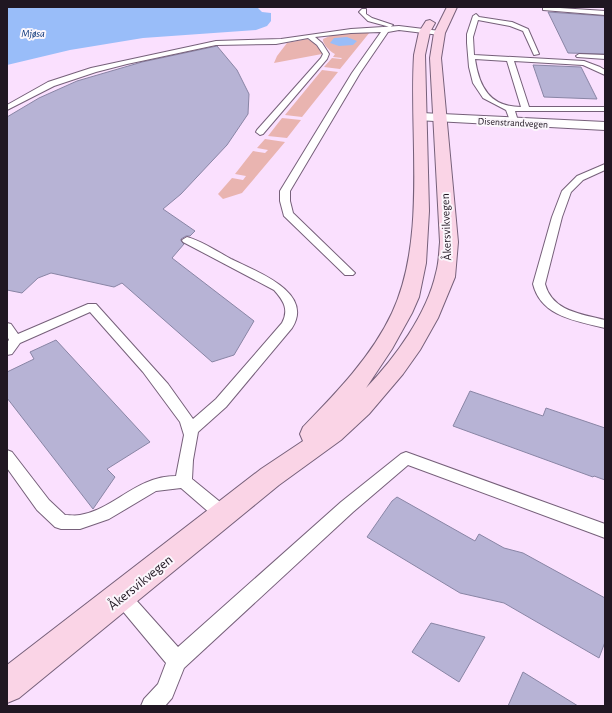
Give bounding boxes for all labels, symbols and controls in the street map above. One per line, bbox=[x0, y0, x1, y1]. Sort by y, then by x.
water label: Mjøsa bbox=[21, 28, 45, 39]
street label: Disenstrandvegen bbox=[477, 116, 548, 130]
street label: Åkersvikvegen bbox=[437, 193, 453, 261]
street label: Åkersvikvegen bbox=[104, 551, 176, 613]

